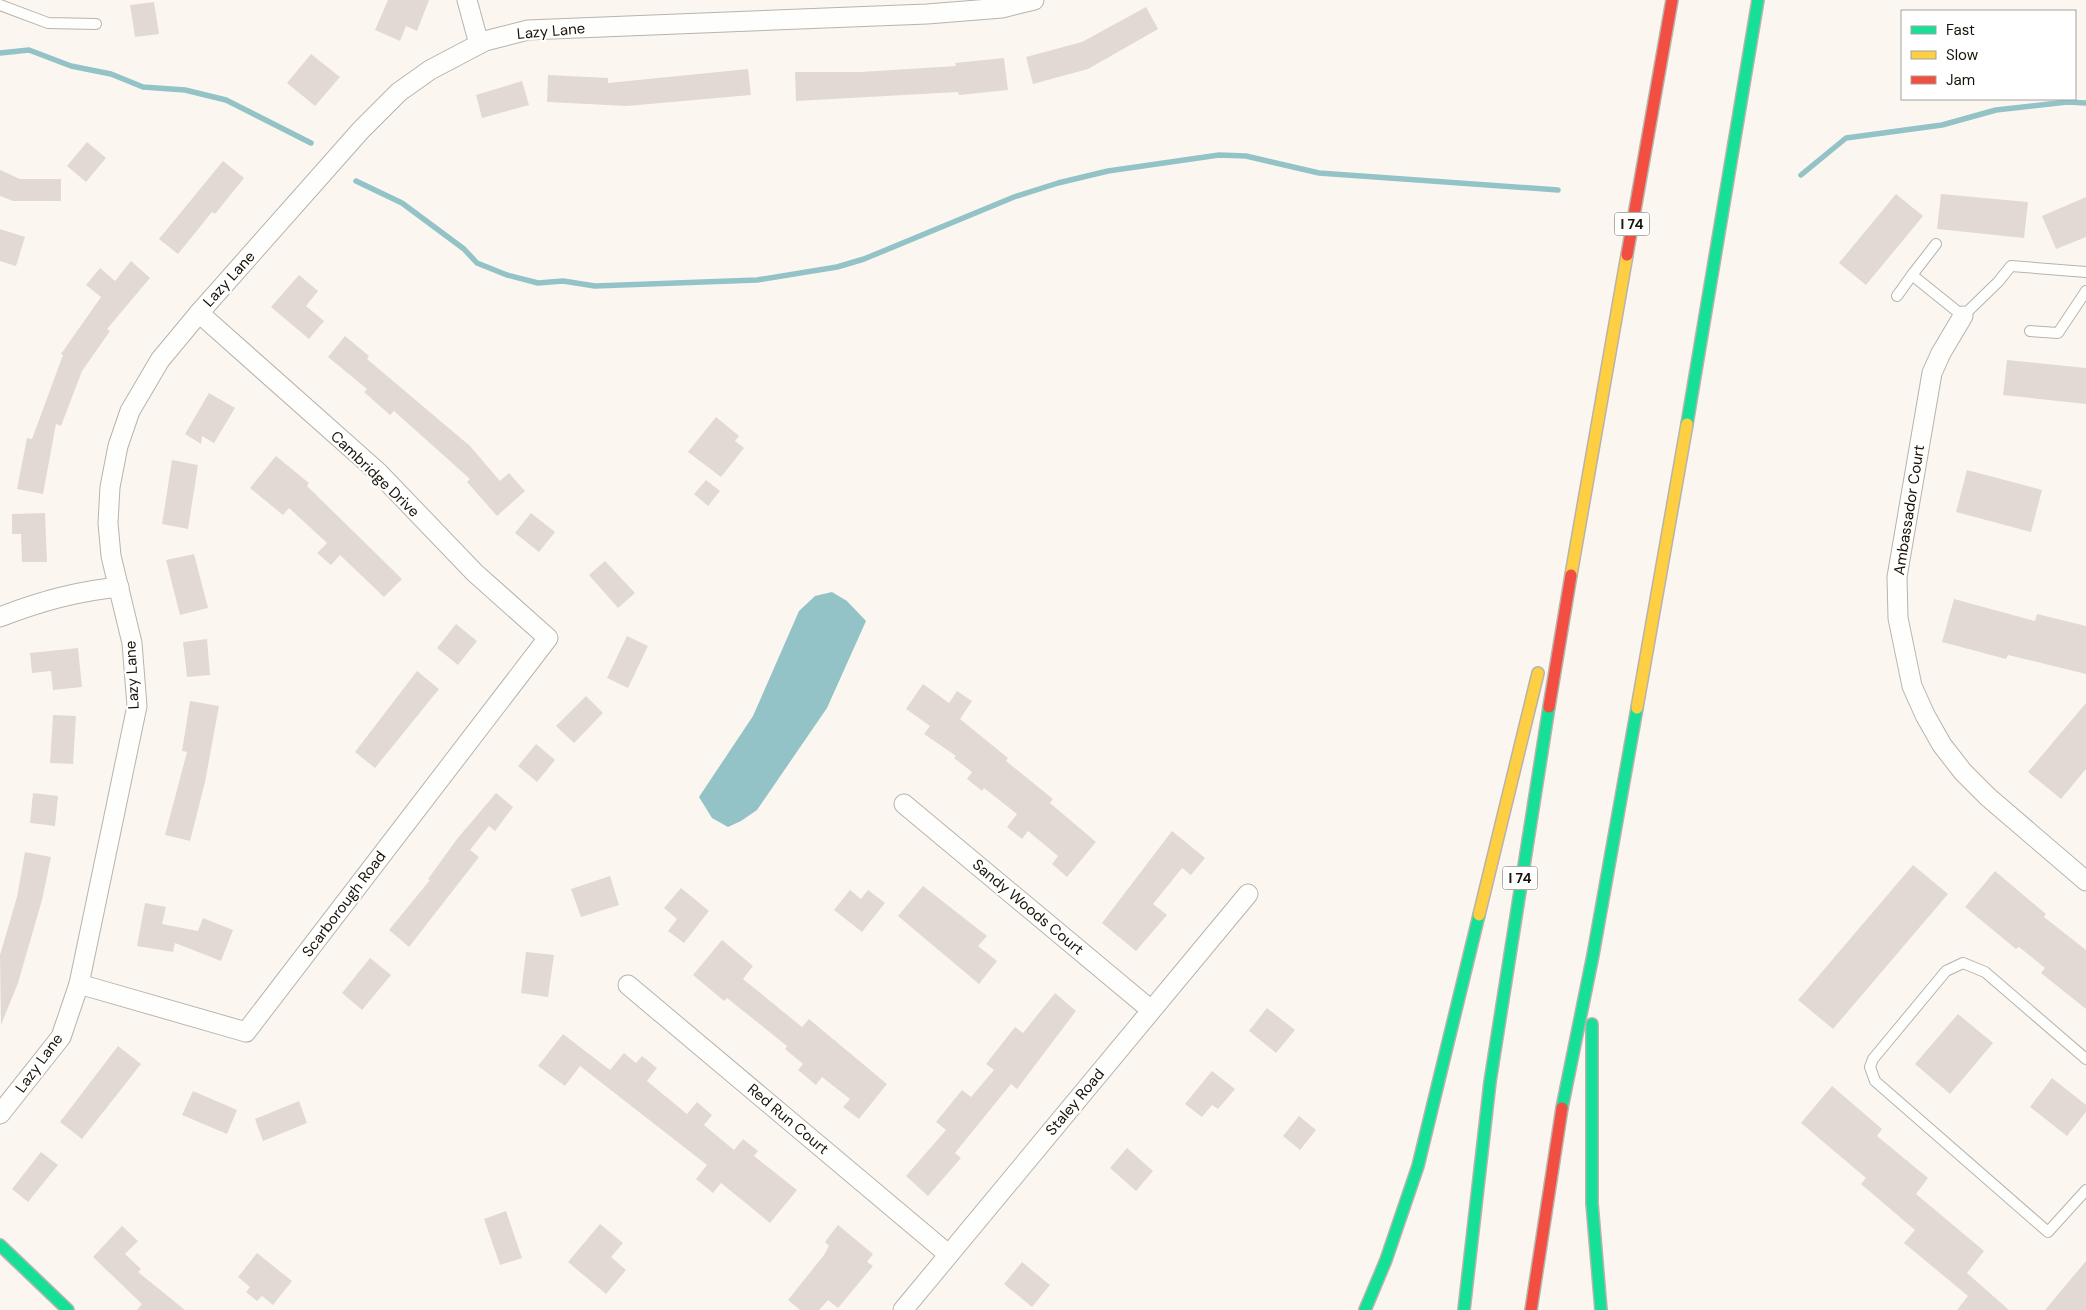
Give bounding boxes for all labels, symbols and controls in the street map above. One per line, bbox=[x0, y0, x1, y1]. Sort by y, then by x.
legend bbox=[1901, 10, 2076, 100]
street label: Lazy Lane bbox=[516, 18, 586, 44]
text: Fast bbox=[1946, 20, 1975, 40]
text: Slow bbox=[1946, 45, 1979, 65]
text: Jam bbox=[1946, 70, 1975, 90]
road number: I 74 bbox=[1614, 212, 1650, 235]
street label: Lazy Lane bbox=[199, 247, 259, 311]
street label: Cambridge Drive bbox=[326, 426, 424, 522]
street label: Ambassador Court bbox=[1889, 443, 1929, 577]
street label: Lazy Lane bbox=[120, 640, 144, 710]
street label: Scarborough Road bbox=[298, 847, 390, 961]
street label: Sandy Woods Court bbox=[968, 855, 1088, 960]
road number: I 74 bbox=[1502, 866, 1538, 890]
street label: Lazy Lane bbox=[11, 1029, 67, 1097]
street label: Staley Road bbox=[1041, 1064, 1109, 1140]
street label: Red Run Court bbox=[743, 1079, 833, 1159]

